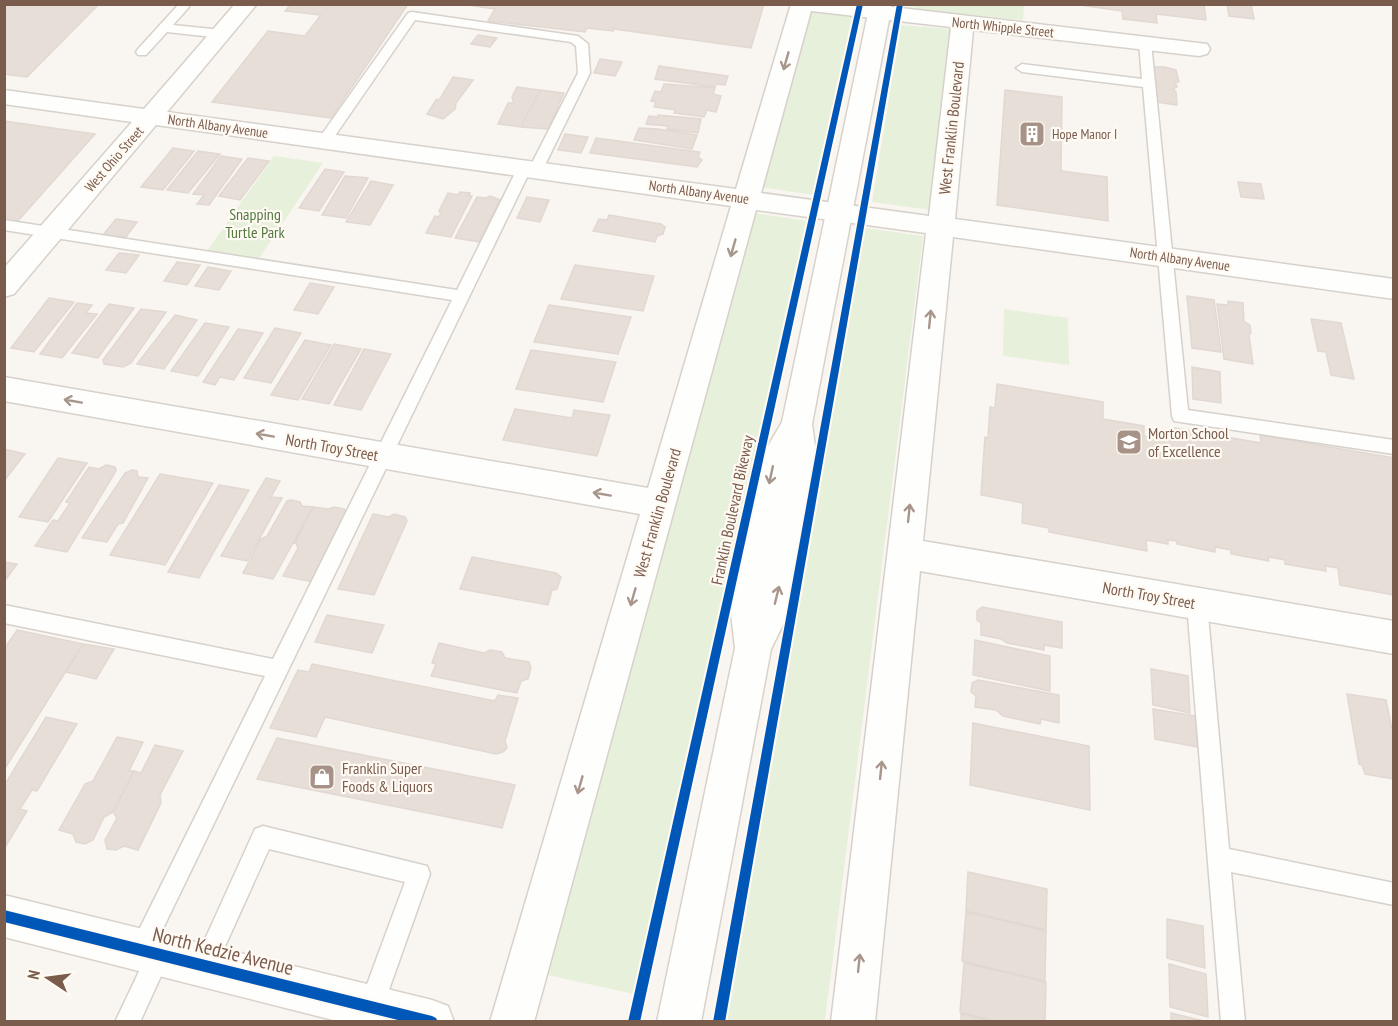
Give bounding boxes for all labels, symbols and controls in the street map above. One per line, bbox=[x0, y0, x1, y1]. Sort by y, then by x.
street label: North Whipple Street bbox=[951, 13, 1055, 41]
one-way arrow bbox=[780, 51, 791, 70]
street label: West Franklin Boulevard bbox=[934, 60, 968, 195]
street label: North Albany Avenue bbox=[167, 110, 269, 142]
building icon: Hope Manor I bbox=[1017, 119, 1047, 149]
street label: West Ohio Street bbox=[81, 122, 147, 196]
place label: Hope Manor I bbox=[1052, 125, 1117, 143]
street label: North Albany Avenue bbox=[648, 176, 750, 208]
park label: Snapping Turtle Park bbox=[225, 204, 285, 242]
one-way arrow bbox=[727, 238, 738, 257]
street label: North Albany Avenue bbox=[1129, 243, 1231, 275]
one-way arrow bbox=[925, 310, 936, 330]
one-way arrow bbox=[63, 395, 83, 406]
place label: Morton School of Excellence bbox=[1148, 423, 1229, 461]
school or university icon: Morton School of Excellence bbox=[1114, 427, 1144, 457]
one-way arrow bbox=[256, 429, 275, 440]
street label: North Troy Street bbox=[284, 429, 380, 465]
street label: Franklin Boulevard Bikeway bbox=[706, 433, 758, 587]
street label: West Franklin Boulevard bbox=[629, 446, 685, 580]
one-way arrow bbox=[765, 465, 776, 485]
one-way arrow bbox=[592, 488, 612, 499]
one-way arrow bbox=[903, 504, 914, 524]
street label: North Troy Street bbox=[1101, 577, 1197, 613]
one-way arrow bbox=[772, 586, 784, 605]
one-way arrow bbox=[627, 587, 638, 606]
place label: Franklin Super Foods & Liquors bbox=[342, 758, 433, 796]
one-way arrow bbox=[875, 760, 886, 780]
shop icon: Franklin Super Foods & Liquors bbox=[307, 762, 337, 792]
one-way arrow bbox=[574, 775, 585, 794]
street label: North Kedzie Avenue bbox=[150, 921, 296, 981]
north arrow bbox=[18, 948, 78, 1008]
one-way arrow bbox=[854, 954, 865, 974]
text: N bbox=[23, 968, 44, 981]

